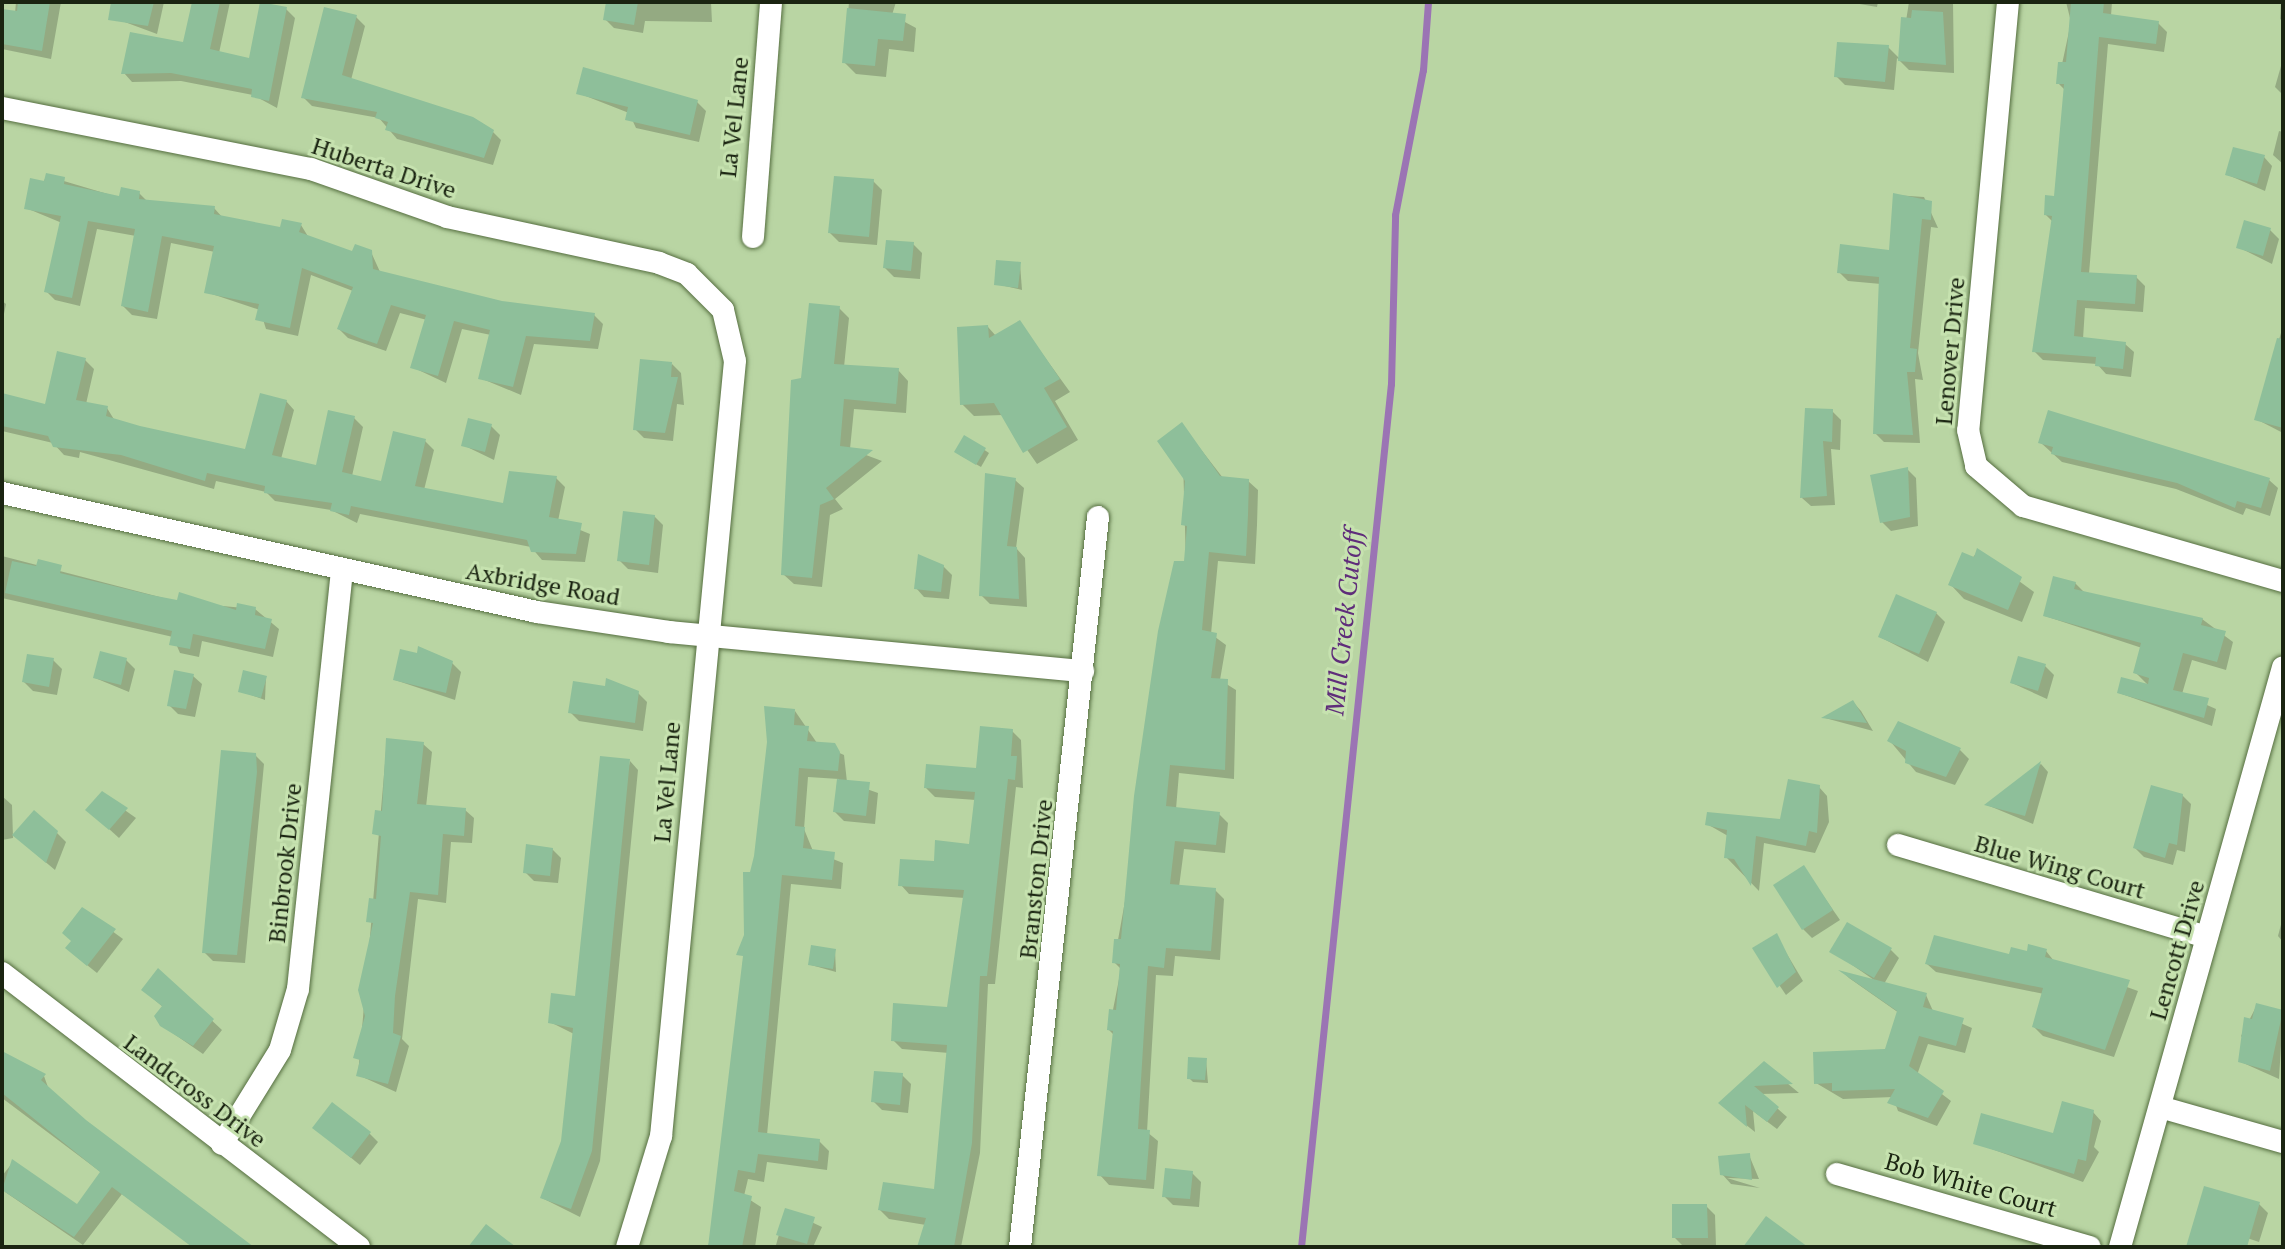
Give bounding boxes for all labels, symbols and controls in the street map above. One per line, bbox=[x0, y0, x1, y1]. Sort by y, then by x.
street label: La Vel Lane bbox=[713, 55, 755, 179]
street label: Huberta Drive bbox=[308, 131, 460, 205]
street label: Lenover Drive bbox=[1929, 276, 1971, 426]
water label: Mill Creek Cutoff bbox=[1319, 527, 1369, 717]
street label: Axbridge Road bbox=[464, 556, 622, 612]
street label: La Vel Lane bbox=[647, 720, 687, 844]
street label: Binbrook Drive bbox=[262, 782, 308, 944]
street label: Branston Drive bbox=[1013, 798, 1059, 960]
street label: Blue Wing Court bbox=[1971, 829, 2149, 905]
street label: Lencott Drive bbox=[2143, 877, 2211, 1023]
street label: Landcross Drive bbox=[118, 1028, 272, 1154]
street label: Bob White Court bbox=[1882, 1147, 2060, 1223]

